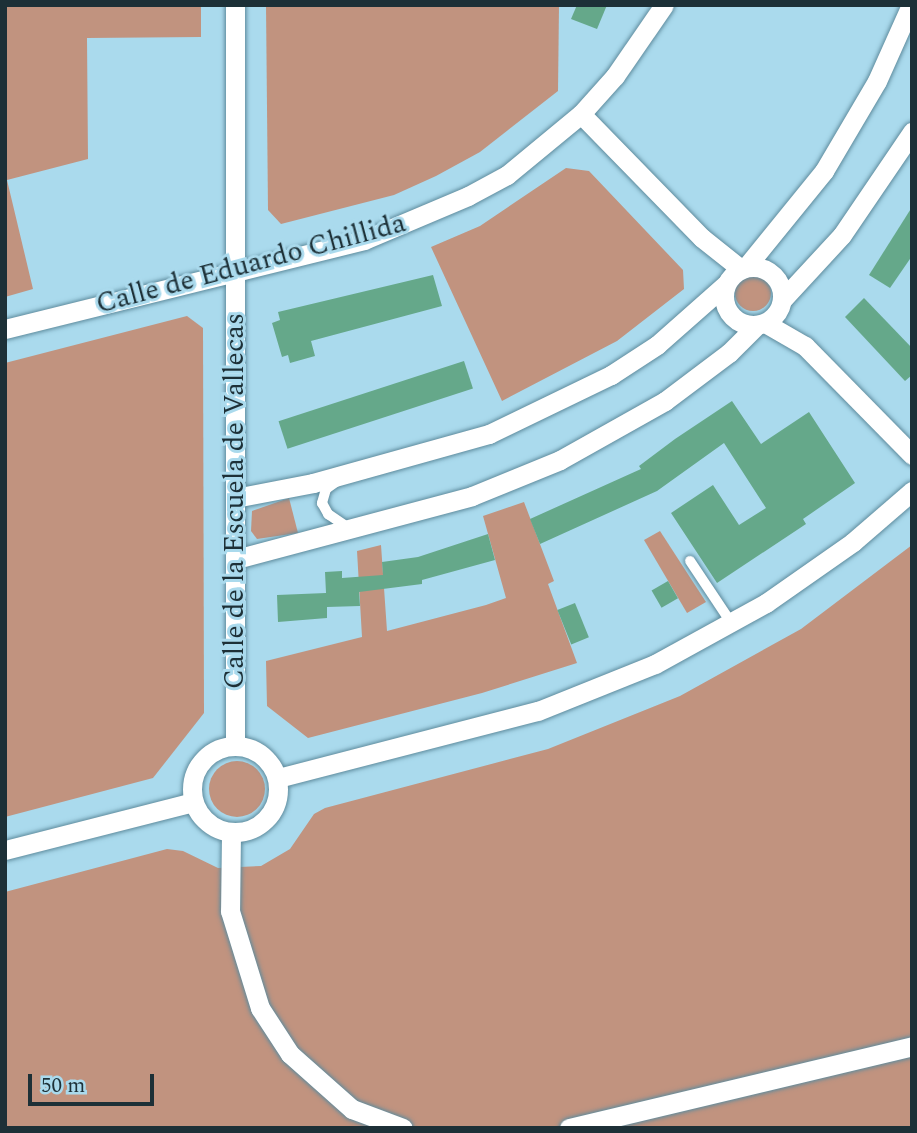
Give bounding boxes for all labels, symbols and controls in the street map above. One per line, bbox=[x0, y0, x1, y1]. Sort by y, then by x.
street label: Calle de Eduardo Chillida bbox=[93, 206, 409, 322]
street label: Calle de la Escuela de Vallecas bbox=[218, 313, 252, 689]
scale bar bbox=[32, 1060, 158, 1104]
text: 50 m bbox=[41, 1070, 85, 1102]

